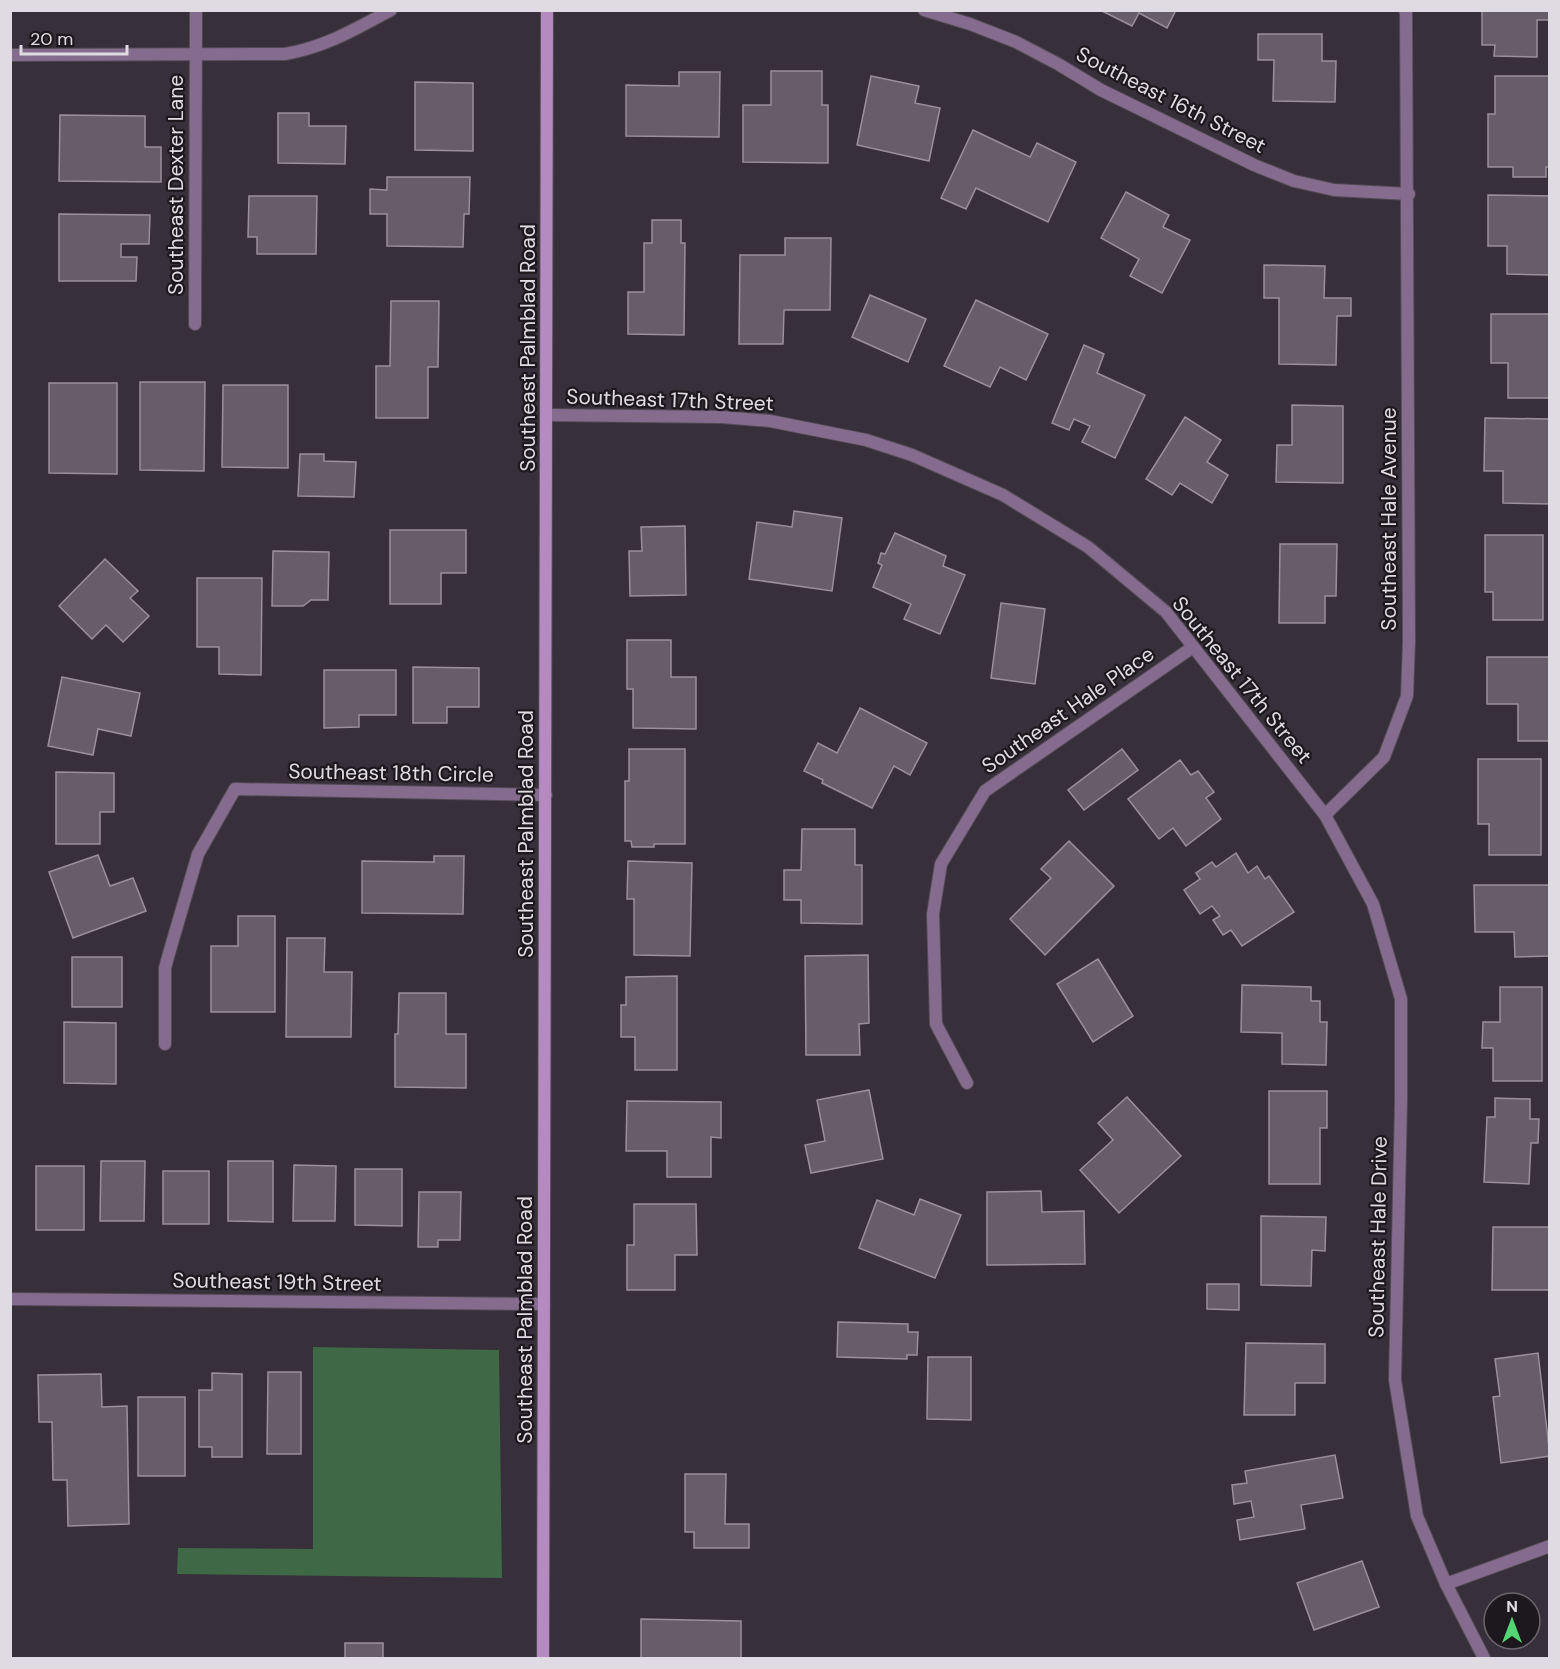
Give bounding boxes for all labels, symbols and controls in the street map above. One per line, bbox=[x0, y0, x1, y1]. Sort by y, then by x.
scale bar bbox=[21, 18, 128, 56]
text: 20 m bbox=[30, 27, 73, 51]
street label: Southeast 16th Street bbox=[1071, 40, 1271, 160]
street label: Southeast Dexter Lane bbox=[162, 75, 190, 295]
street label: Southeast Palmblad Road bbox=[514, 224, 542, 472]
street label: Southeast 17th Street bbox=[566, 382, 774, 418]
street label: Southeast Hale Avenue bbox=[1375, 407, 1403, 631]
street label: Southeast 17th Street bbox=[1166, 591, 1318, 769]
street label: Southeast Hale Place bbox=[976, 640, 1160, 780]
street label: Southeast Palmblad Road bbox=[512, 710, 540, 958]
street label: Southeast 18th Circle bbox=[288, 757, 494, 789]
street label: Southeast Hale Drive bbox=[1362, 1136, 1394, 1338]
street label: Southeast Palmblad Road bbox=[511, 1196, 539, 1444]
street label: Southeast 19th Street bbox=[172, 1266, 382, 1298]
north arrow bbox=[1482, 1591, 1542, 1651]
text: N bbox=[1506, 1596, 1518, 1617]

